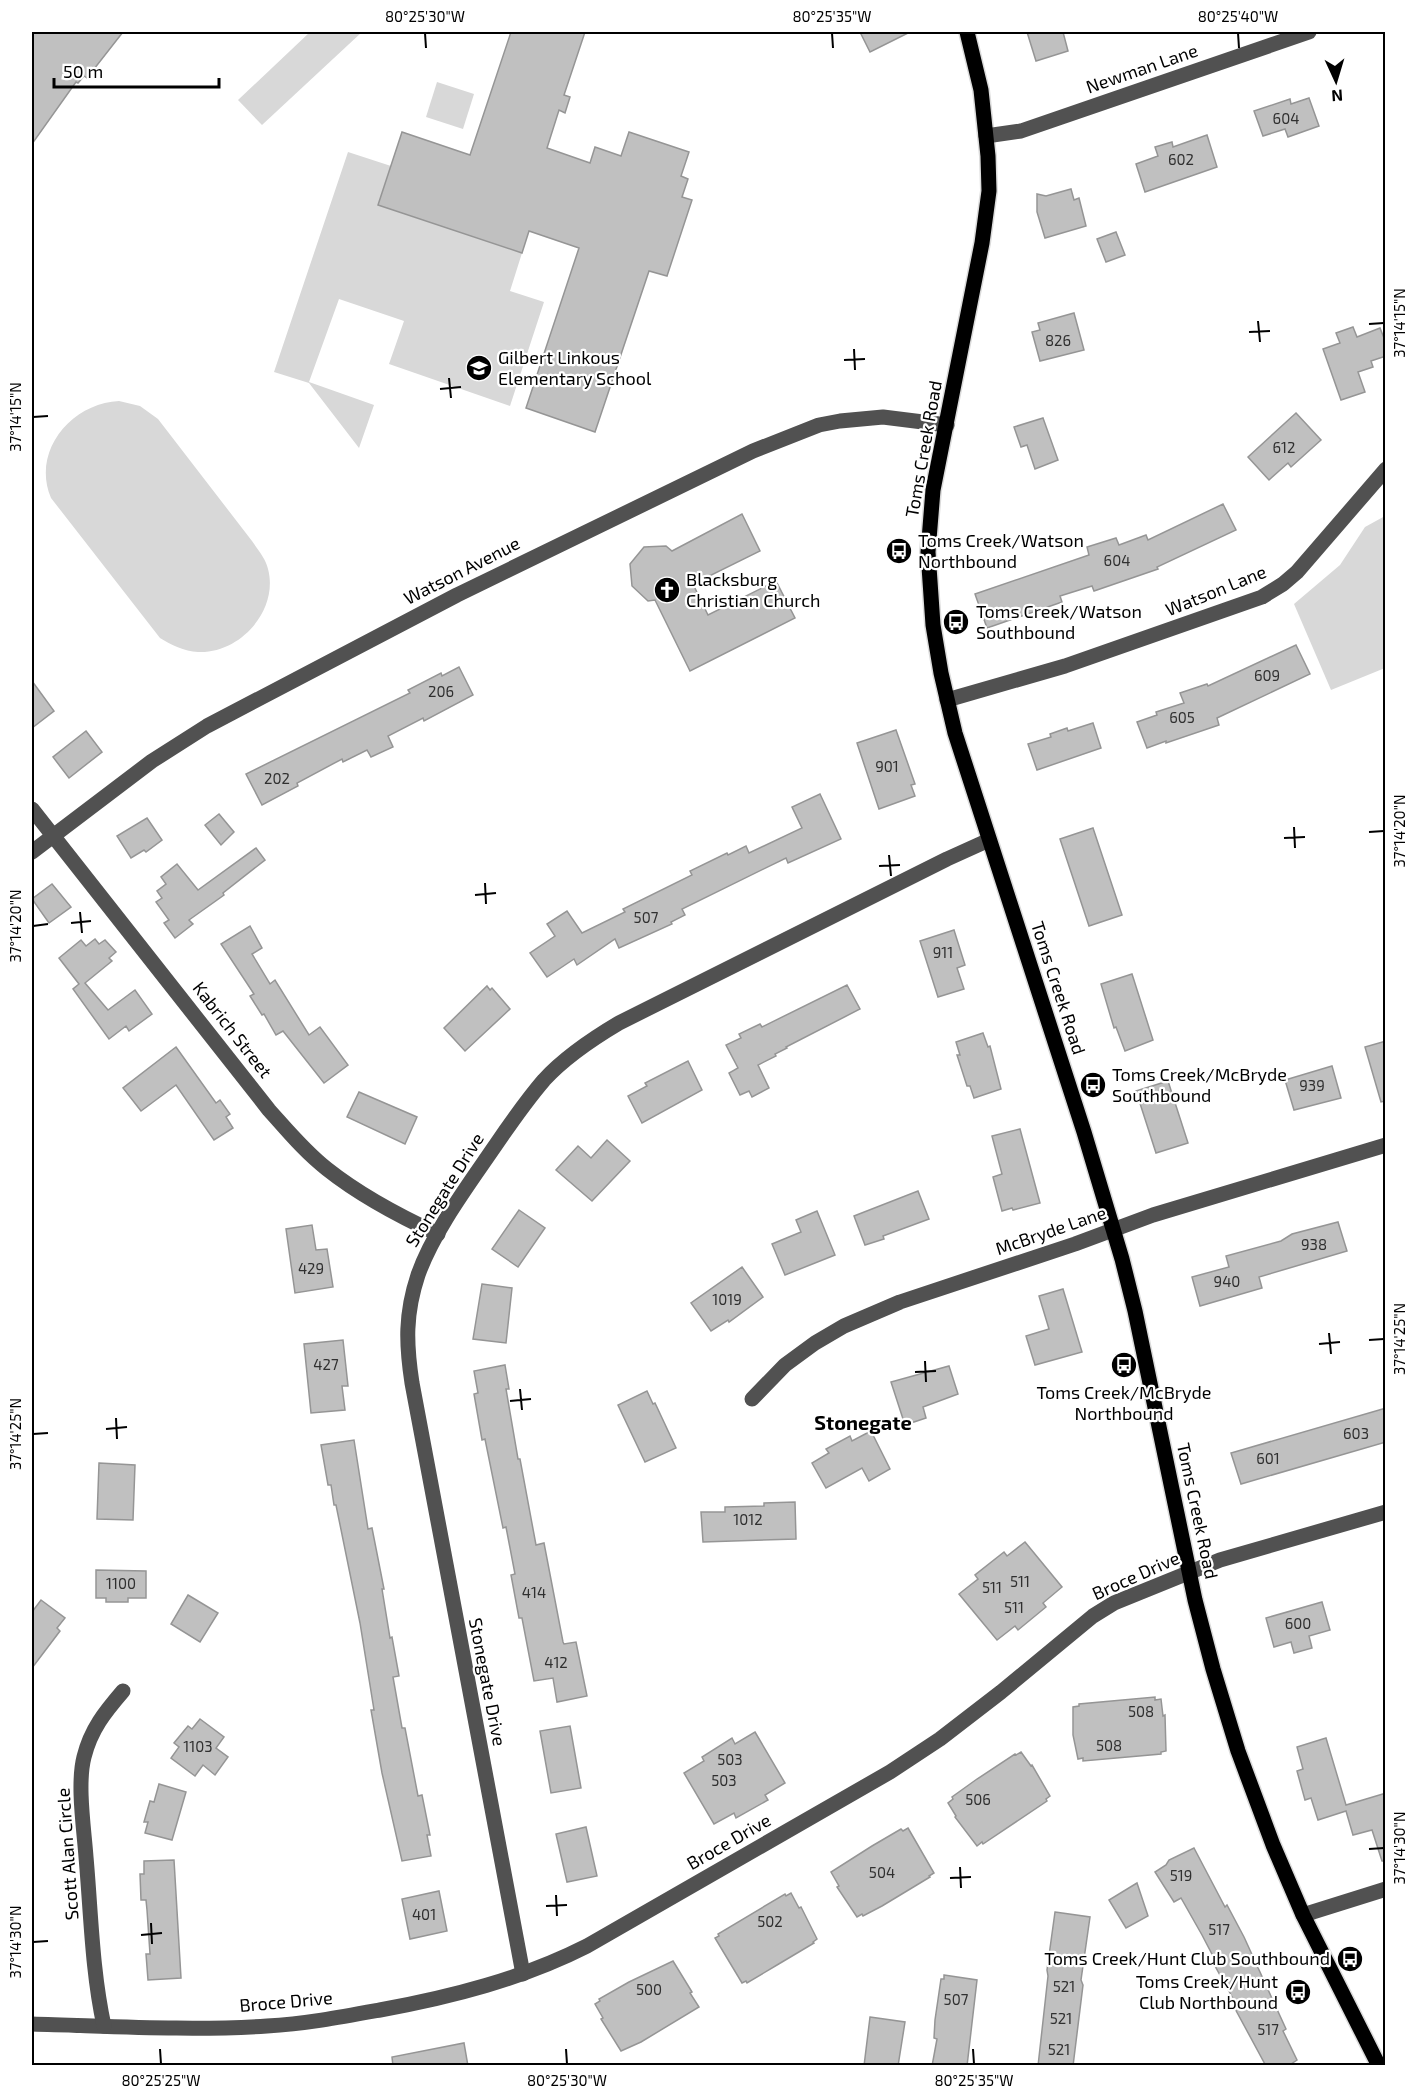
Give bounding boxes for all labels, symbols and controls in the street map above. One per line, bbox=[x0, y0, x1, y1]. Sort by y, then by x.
text: 80°25'30"W bbox=[385, 7, 465, 25]
text: 80°25'35"W bbox=[792, 7, 872, 25]
text: 80°25'40"W bbox=[1198, 7, 1278, 25]
street label: Newman Lane bbox=[1083, 39, 1200, 97]
scale bar bbox=[54, 51, 219, 89]
north arrow bbox=[1306, 51, 1366, 111]
text: 50 m bbox=[63, 60, 103, 82]
text: N bbox=[1331, 87, 1344, 106]
house number: 604 bbox=[1273, 109, 1299, 127]
house number: 602 bbox=[1168, 150, 1194, 168]
text: 37°14'15"N bbox=[1390, 288, 1408, 358]
house number: 826 bbox=[1045, 331, 1071, 349]
place label: Gilbert Linkous Elementary School bbox=[498, 346, 652, 389]
school or university icon: Gilbert Linkous Elementary School bbox=[464, 353, 494, 383]
street label: Toms Creek Road bbox=[900, 379, 946, 519]
text: 37°14'15"N bbox=[6, 382, 24, 452]
house number: 612 bbox=[1273, 438, 1295, 456]
place label: Toms Creek/Watson Northbound bbox=[918, 529, 1084, 572]
street label: Watson Avenue bbox=[400, 531, 523, 609]
bus stop icon: Toms Creek/Watson Northbound bbox=[884, 536, 914, 566]
house number: 604 bbox=[1104, 551, 1130, 569]
street label: Watson Lane bbox=[1162, 560, 1269, 620]
place label: Blacksburg Christian Church bbox=[686, 568, 820, 611]
church icon: Blacksburg Christian Church bbox=[652, 575, 682, 605]
place label: Toms Creek/Watson Southbound bbox=[976, 600, 1142, 643]
bus stop icon: Toms Creek/Watson Southbound bbox=[941, 607, 971, 637]
house number: 609 bbox=[1254, 666, 1280, 684]
house number: 206 bbox=[428, 682, 454, 700]
house number: 605 bbox=[1169, 708, 1195, 726]
house number: 901 bbox=[875, 757, 899, 775]
house number: 202 bbox=[264, 769, 290, 787]
text: 37°14'20"N bbox=[1390, 794, 1408, 868]
text: 37°14'20"N bbox=[6, 889, 24, 963]
house number: 507 bbox=[634, 908, 659, 926]
street label: Toms Creek Road bbox=[1027, 918, 1091, 1057]
house number: 911 bbox=[933, 943, 953, 961]
street label: Kabrich Street bbox=[188, 977, 277, 1082]
place label: Toms Creek/McBryde Southbound bbox=[1112, 1063, 1287, 1106]
bus stop icon: Toms Creek/McBryde Southbound bbox=[1078, 1070, 1108, 1100]
house number: 939 bbox=[1299, 1076, 1325, 1094]
street label: Stonegate Drive bbox=[400, 1128, 488, 1251]
street label: McBryde Lane bbox=[992, 1201, 1109, 1259]
house number: 938 bbox=[1301, 1235, 1327, 1253]
house number: 429 bbox=[298, 1259, 324, 1277]
house number: 940 bbox=[1214, 1272, 1240, 1290]
house number: 1019 bbox=[712, 1290, 742, 1308]
text: 37°14'25"N bbox=[1390, 1303, 1408, 1375]
bus stop icon: Toms Creek/McBryde Northbound bbox=[1109, 1350, 1139, 1380]
house number: 427 bbox=[313, 1355, 339, 1373]
place label: Toms Creek/McBryde Northbound bbox=[1036, 1381, 1212, 1424]
text: 37°14'25"N bbox=[6, 1398, 24, 1470]
district label: Stonegate bbox=[814, 1410, 912, 1434]
house number: 603 bbox=[1343, 1424, 1369, 1442]
street label: Toms Creek Road bbox=[1173, 1441, 1223, 1581]
house number: 601 bbox=[1256, 1449, 1280, 1467]
house number: 1012 bbox=[733, 1510, 763, 1528]
street label: Broce Drive bbox=[1088, 1546, 1183, 1604]
house number: 511 bbox=[1010, 1572, 1030, 1590]
house number: 1100 bbox=[106, 1574, 136, 1592]
house number: 511 bbox=[982, 1578, 1002, 1596]
house number: 414 bbox=[522, 1583, 546, 1601]
house number: 511 bbox=[1004, 1598, 1024, 1616]
house number: 600 bbox=[1285, 1614, 1311, 1632]
street label: Stonegate Drive bbox=[465, 1616, 511, 1748]
house number: 412 bbox=[544, 1653, 568, 1671]
house number: 508 bbox=[1128, 1702, 1154, 1720]
house number: 508 bbox=[1096, 1736, 1122, 1754]
house number: 1103 bbox=[183, 1737, 213, 1755]
house number: 503 bbox=[717, 1750, 743, 1768]
house number: 503 bbox=[711, 1771, 737, 1789]
street label: Scott Alan Circle bbox=[51, 1787, 83, 1921]
house number: 506 bbox=[965, 1790, 991, 1808]
street label: Broce Drive bbox=[683, 1808, 774, 1874]
text: 37°14'30"N bbox=[1390, 1812, 1408, 1885]
house number: 504 bbox=[869, 1863, 895, 1881]
house number: 519 bbox=[1170, 1866, 1192, 1884]
house number: 401 bbox=[412, 1905, 436, 1923]
text: 37°14'30"N bbox=[6, 1906, 24, 1979]
house number: 502 bbox=[757, 1912, 783, 1930]
house number: 517 bbox=[1208, 1920, 1230, 1938]
bus stop icon: Toms Creek/Hunt Club Southbound bbox=[1335, 1944, 1365, 1974]
place label: Toms Creek/Hunt Club Southbound bbox=[1044, 1947, 1330, 1969]
place label: Toms Creek/Hunt Club Northbound bbox=[1136, 1970, 1278, 2013]
house number: 521 bbox=[1053, 1977, 1075, 1995]
bus stop icon: Toms Creek/Hunt Club Northbound bbox=[1283, 1977, 1313, 2007]
house number: 500 bbox=[636, 1980, 662, 1998]
street label: Broce Drive bbox=[238, 1986, 333, 2016]
house number: 507 bbox=[944, 1990, 969, 2008]
house number: 521 bbox=[1050, 2009, 1072, 2027]
house number: 517 bbox=[1257, 2020, 1279, 2038]
house number: 521 bbox=[1048, 2040, 1070, 2058]
text: 80°25'25"W bbox=[121, 2071, 201, 2089]
text: 80°25'30"W bbox=[527, 2071, 607, 2089]
text: 80°25'35"W bbox=[934, 2071, 1014, 2089]

